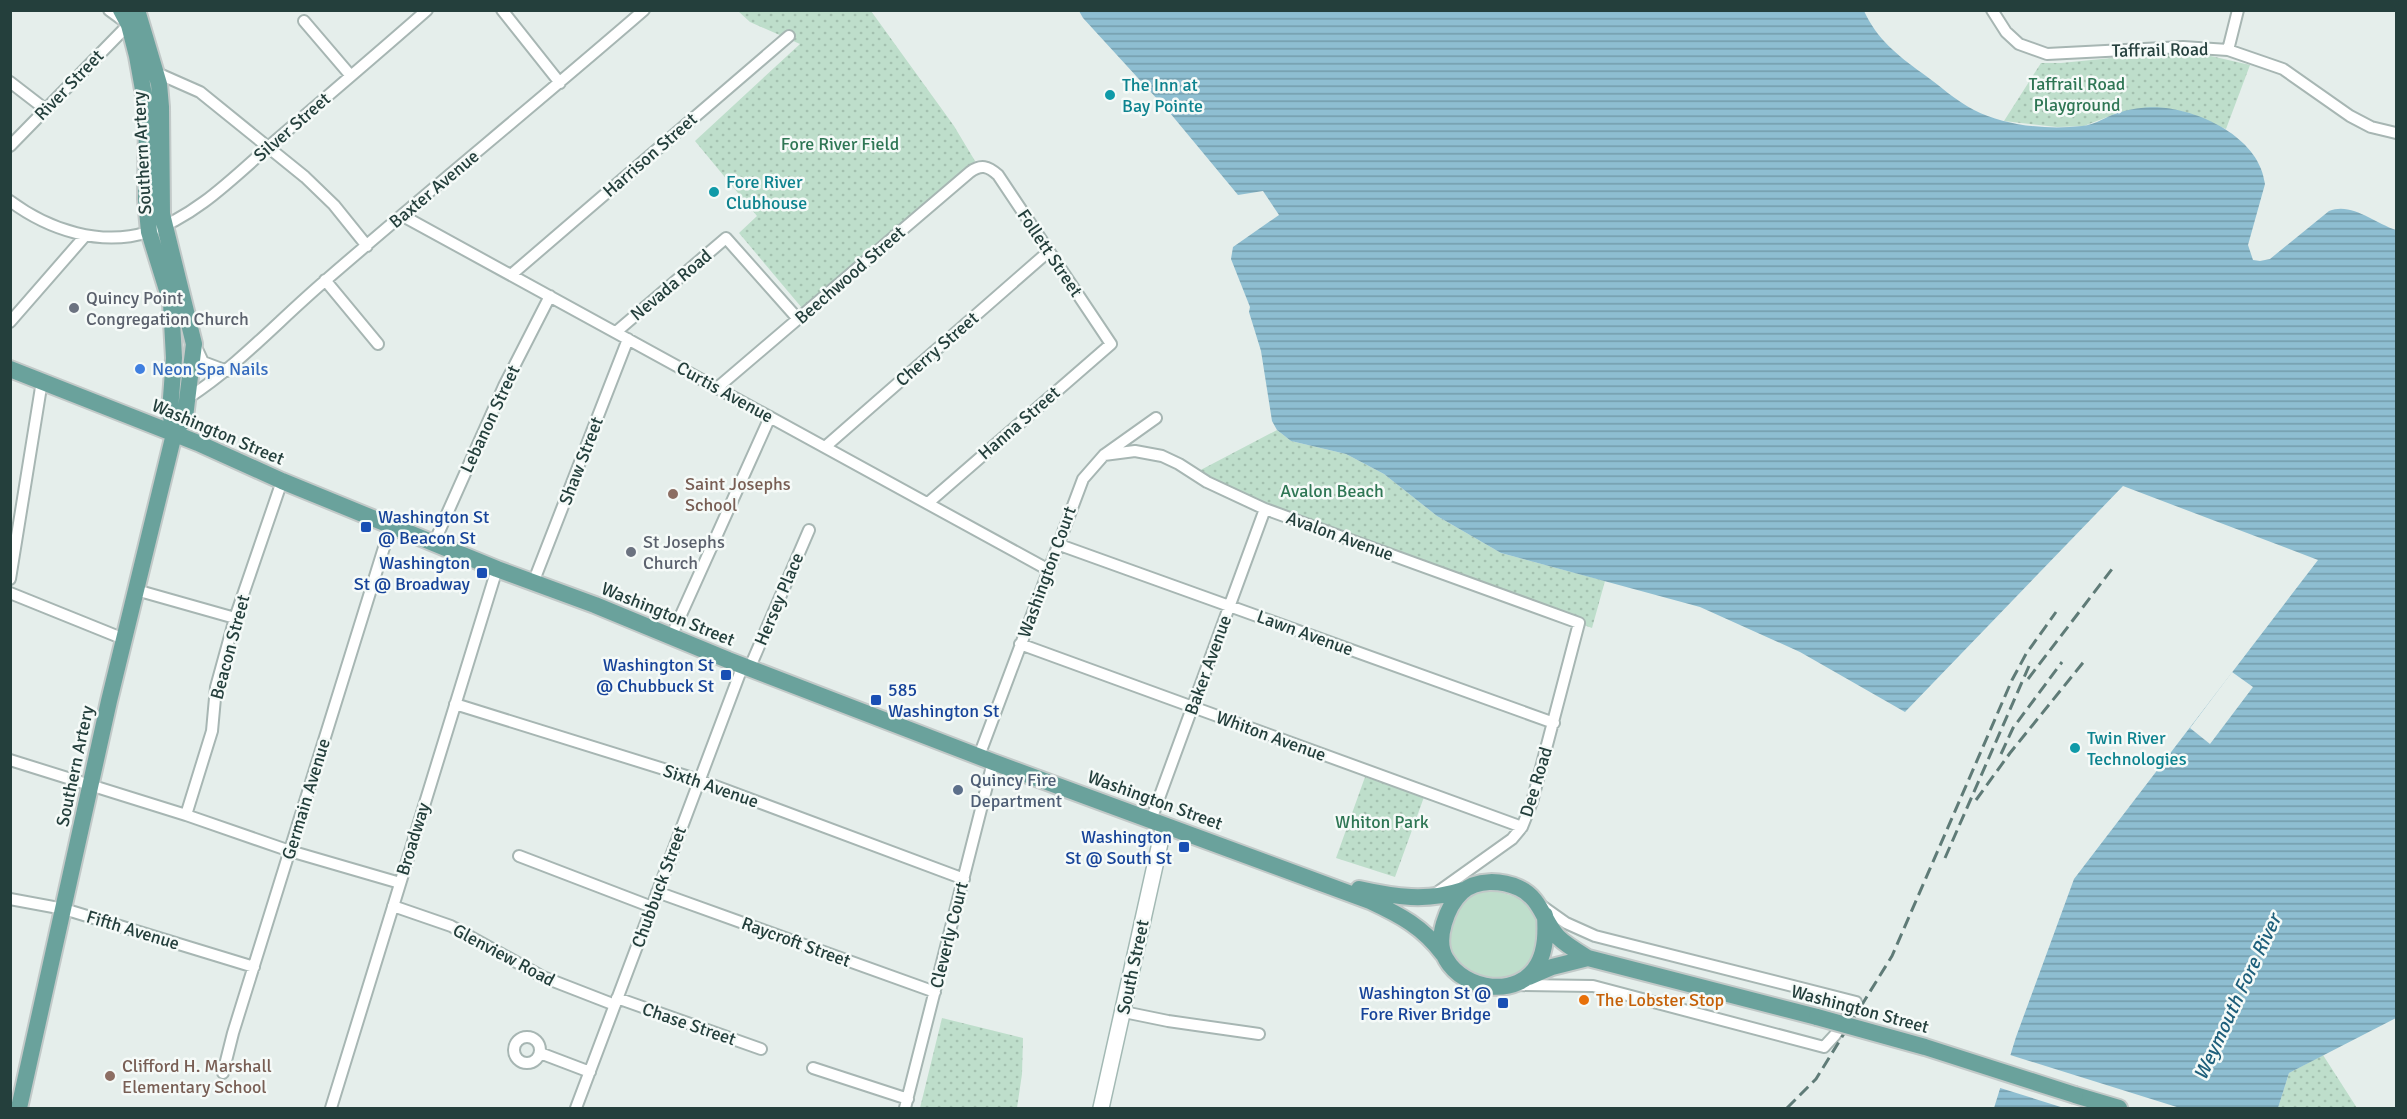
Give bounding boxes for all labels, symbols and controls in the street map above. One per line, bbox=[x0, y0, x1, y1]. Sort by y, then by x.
street label: Taffrail Road bbox=[2111, 38, 2209, 62]
street label: River Street bbox=[30, 45, 108, 125]
park label: Taffrail Road Playground bbox=[2029, 73, 2125, 116]
place label: The Inn at Bay Pointe bbox=[1122, 74, 1203, 117]
street label: Silver Street bbox=[249, 88, 335, 166]
marker: The Inn at Bay Pointe bbox=[1103, 88, 1117, 102]
street label: Southern Artery bbox=[128, 90, 156, 215]
street label: Harrison Street bbox=[598, 108, 702, 202]
park label: Fore River Field bbox=[781, 133, 899, 155]
street label: Baxter Avenue bbox=[385, 145, 483, 233]
place label: Fore River Clubhouse bbox=[726, 171, 807, 214]
marker: Fore River Clubhouse bbox=[707, 185, 721, 199]
street label: Follett Street bbox=[1013, 205, 1087, 301]
street label: Beechwood Street bbox=[790, 221, 910, 329]
street label: Nevada Road bbox=[626, 245, 716, 325]
place label: Quincy Point Congregation Church bbox=[86, 287, 249, 330]
marker: Quincy Point Congregation Church bbox=[67, 301, 81, 315]
street label: Cherry Street bbox=[891, 307, 983, 391]
street label: Curtis Avenue bbox=[673, 356, 777, 428]
place label: Neon Spa Nails bbox=[152, 358, 269, 380]
marker: Neon Spa Nails bbox=[133, 362, 147, 376]
street label: Lebanon Street bbox=[455, 362, 525, 476]
street label: Hanna Street bbox=[974, 382, 1064, 464]
street label: Washington Street bbox=[148, 394, 288, 470]
street label: Shaw Street bbox=[554, 414, 608, 508]
place label: Saint Josephs School bbox=[685, 473, 791, 516]
park label: Avalon Beach bbox=[1280, 480, 1384, 502]
marker: Saint Josephs School bbox=[666, 487, 680, 501]
street label: Washington Court bbox=[1013, 503, 1081, 641]
place label: Washington St @ Beacon St bbox=[378, 506, 489, 549]
street label: Avalon Avenue bbox=[1283, 506, 1397, 566]
marker: Washington St @ Beacon St bbox=[359, 520, 373, 534]
place label: St Josephs Church bbox=[643, 531, 725, 574]
marker: St Josephs Church bbox=[624, 545, 638, 559]
street label: Hersey Place bbox=[750, 549, 808, 649]
place label: Washington St @ Broadway bbox=[354, 552, 471, 595]
marker: Washington St @ Broadway bbox=[475, 566, 489, 580]
street label: Washington Street bbox=[598, 577, 738, 651]
street label: Beacon Street bbox=[205, 592, 255, 702]
street label: Lawn Avenue bbox=[1254, 605, 1356, 661]
street label: Baker Avenue bbox=[1180, 612, 1236, 718]
place label: Washington St @ Chubbuck St bbox=[596, 654, 714, 697]
marker: Washington St @ Chubbuck St bbox=[719, 668, 733, 682]
place label: 585 Washington St bbox=[888, 679, 999, 722]
marker: 585 Washington St bbox=[869, 693, 883, 707]
street label: Southern Artery bbox=[51, 703, 99, 829]
street label: Whiton Avenue bbox=[1213, 706, 1329, 766]
place label: Twin River Technologies bbox=[2087, 727, 2187, 770]
street label: Germain Avenue bbox=[277, 736, 335, 862]
marker: Twin River Technologies bbox=[2068, 741, 2082, 755]
street label: Dee Road bbox=[1515, 744, 1557, 820]
street label: Sixth Avenue bbox=[660, 759, 762, 813]
street label: Washington Street bbox=[1085, 765, 1225, 835]
place label: Quincy Fire Department bbox=[970, 769, 1062, 812]
marker: Quincy Fire Department bbox=[951, 783, 965, 797]
street label: Broadway bbox=[392, 799, 435, 878]
park label: Whiton Park bbox=[1335, 811, 1429, 833]
street label: Chubbuck Street bbox=[627, 823, 691, 951]
place label: Washington St @ South St bbox=[1065, 826, 1172, 869]
marker: Washington St @ South St bbox=[1177, 840, 1191, 854]
street label: Cleverly Court bbox=[925, 879, 973, 991]
street label: Fifth Avenue bbox=[84, 905, 182, 955]
water label: Weymouth Fore River bbox=[2188, 908, 2288, 1084]
street label: Raycroft Street bbox=[738, 912, 854, 972]
street label: South Street bbox=[1112, 918, 1154, 1016]
street label: Glenview Road bbox=[449, 919, 559, 991]
street label: Washington Street bbox=[1789, 980, 1931, 1038]
place label: Washington St @ Fore River Bridge bbox=[1359, 982, 1491, 1025]
place label: The Lobster Stop bbox=[1596, 989, 1724, 1011]
marker: The Lobster Stop bbox=[1577, 993, 1591, 1007]
marker: Washington St @ Fore River Bridge bbox=[1496, 996, 1510, 1010]
street label: Chase Street bbox=[639, 998, 739, 1050]
place label: Clifford H. Marshall Elementary School bbox=[122, 1055, 272, 1098]
marker: Clifford H. Marshall Elementary School bbox=[103, 1069, 117, 1083]

